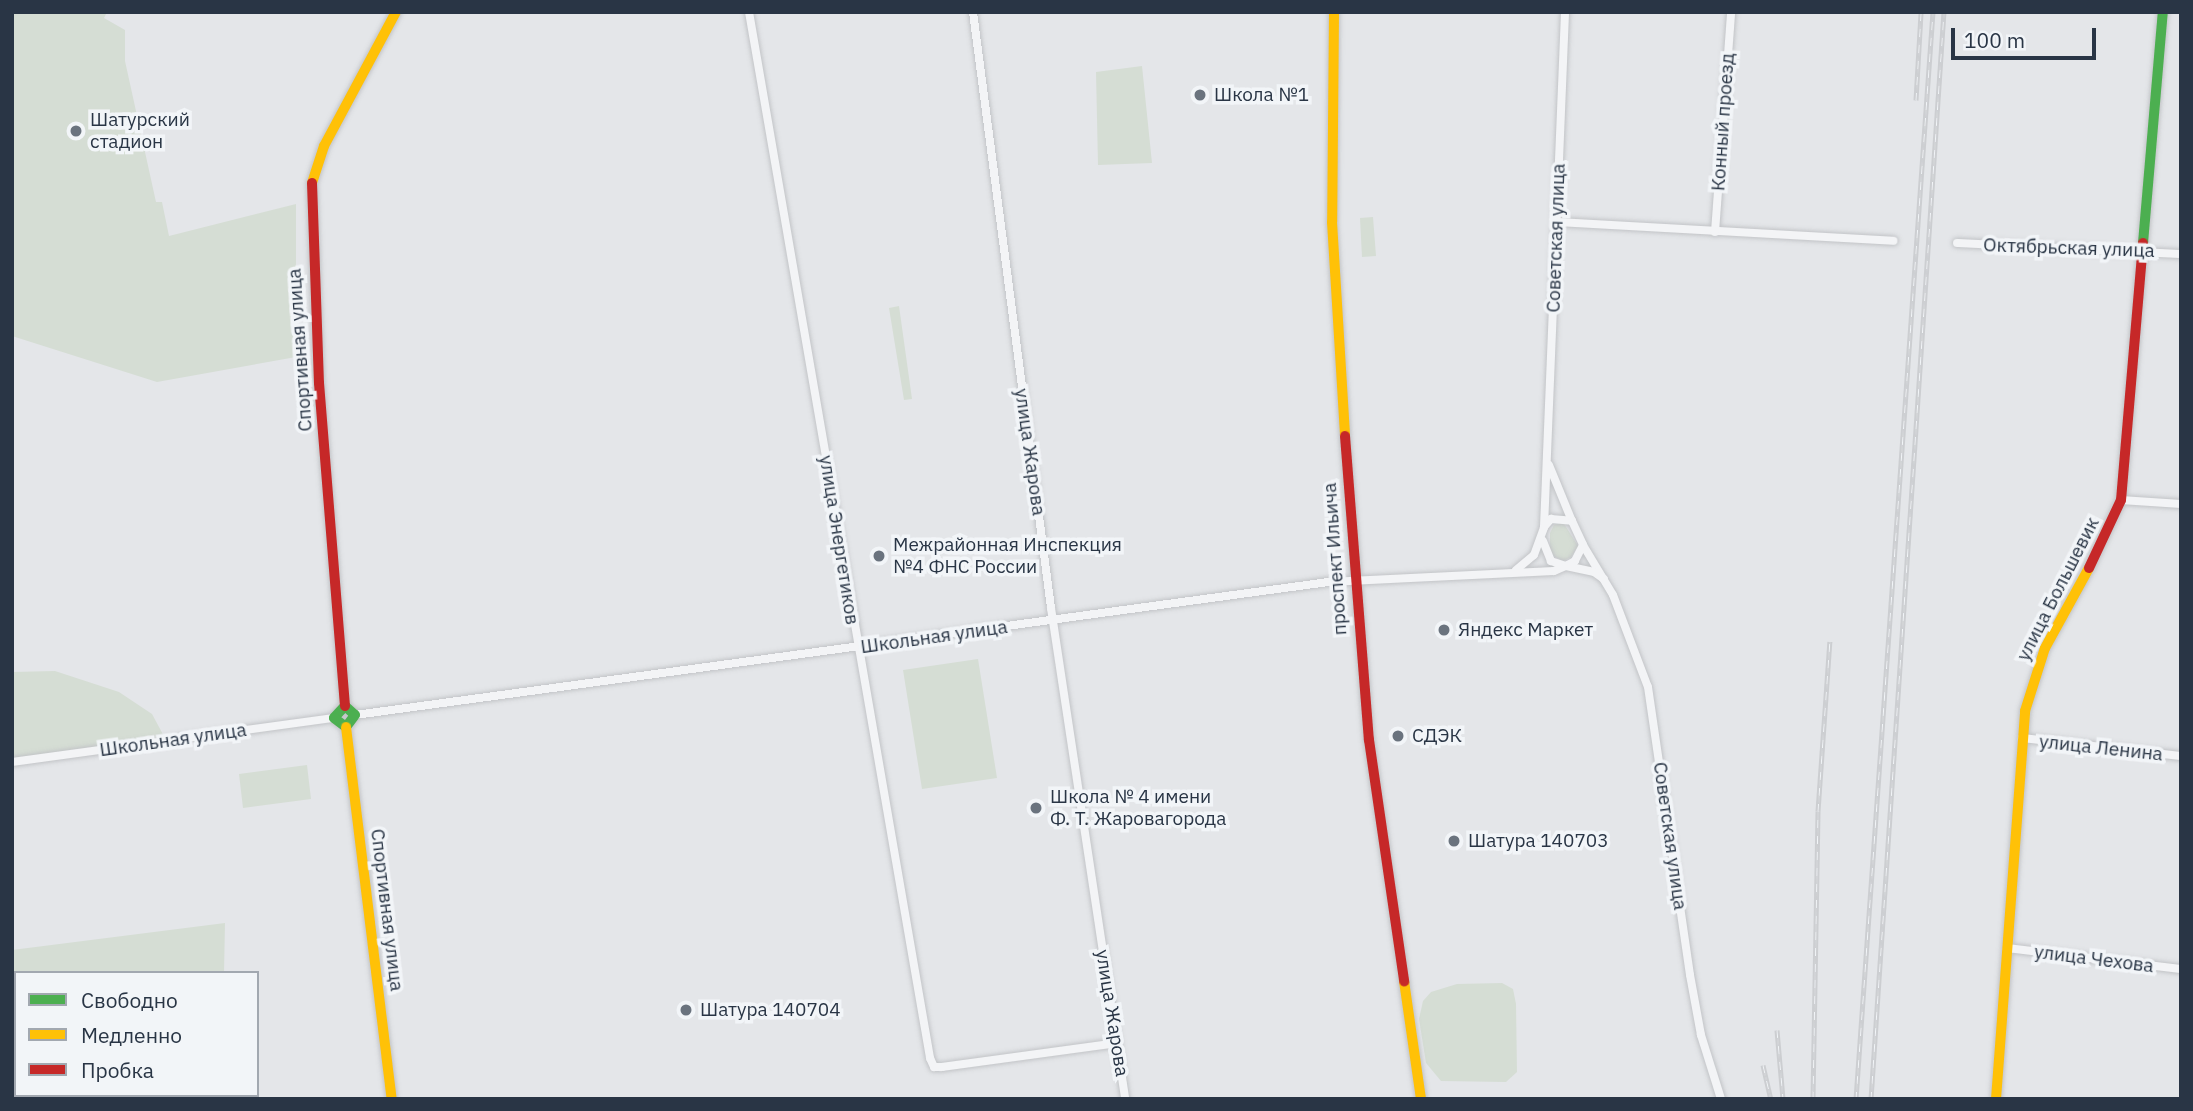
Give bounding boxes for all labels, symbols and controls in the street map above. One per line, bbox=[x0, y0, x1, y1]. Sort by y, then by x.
scale bar bbox=[1955, 14, 2100, 58]
text: 100 m bbox=[1964, 26, 2025, 54]
street label: Конный проезд bbox=[1707, 52, 1739, 192]
place label: Школа №1 bbox=[1214, 84, 1309, 106]
marker: Школа №1 bbox=[1192, 87, 1208, 103]
place label: Шатурский стадион bbox=[90, 109, 190, 153]
marker: Шатурский стадион bbox=[68, 123, 84, 139]
street label: Советская улица bbox=[1542, 163, 1570, 313]
street label: Октябрьская улица bbox=[1983, 234, 2155, 262]
street label: Спортивная улица bbox=[283, 268, 317, 432]
street label: улица Жарова bbox=[1010, 387, 1050, 517]
street label: улица Энергетиков bbox=[814, 454, 864, 626]
street label: проспект Ильича bbox=[1318, 482, 1352, 636]
street label: улица Большевик bbox=[2012, 513, 2104, 665]
place label: Межрайонная Инспекция №4 ФНС России bbox=[893, 534, 1122, 578]
marker: Межрайонная Инспекция №4 ФНС России bbox=[871, 548, 887, 564]
street label: Школьная улица bbox=[859, 615, 1009, 659]
place label: Яндекс Маркет bbox=[1458, 619, 1593, 641]
marker: Яндекс Маркет bbox=[1436, 622, 1452, 638]
street label: Школьная улица bbox=[98, 718, 248, 762]
place label: СДЭК bbox=[1412, 725, 1462, 747]
marker: СДЭК bbox=[1390, 728, 1406, 744]
street label: улица Ленина bbox=[2038, 730, 2164, 766]
street label: Советская улица bbox=[1648, 761, 1692, 911]
place label: Школа № 4 имени Ф. Т. Жаровагорода bbox=[1050, 786, 1226, 830]
marker: Школа № 4 имени Ф. Т. Жаровагорода bbox=[1028, 800, 1044, 816]
street label: Спортивная улица bbox=[366, 827, 408, 993]
place label: Шатура 140703 bbox=[1468, 830, 1609, 852]
marker: Шатура 140703 bbox=[1446, 833, 1462, 849]
street label: улица Чехова bbox=[2033, 940, 2155, 978]
street label: улица Жарова bbox=[1091, 948, 1133, 1078]
legend bbox=[14, 971, 259, 1097]
text: Свободно bbox=[81, 986, 178, 1014]
place label: Шатура 140704 bbox=[700, 999, 841, 1021]
marker: Шатура 140704 bbox=[678, 1002, 694, 1018]
text: Медленно bbox=[81, 1021, 182, 1049]
text: Пробка bbox=[81, 1056, 154, 1084]

